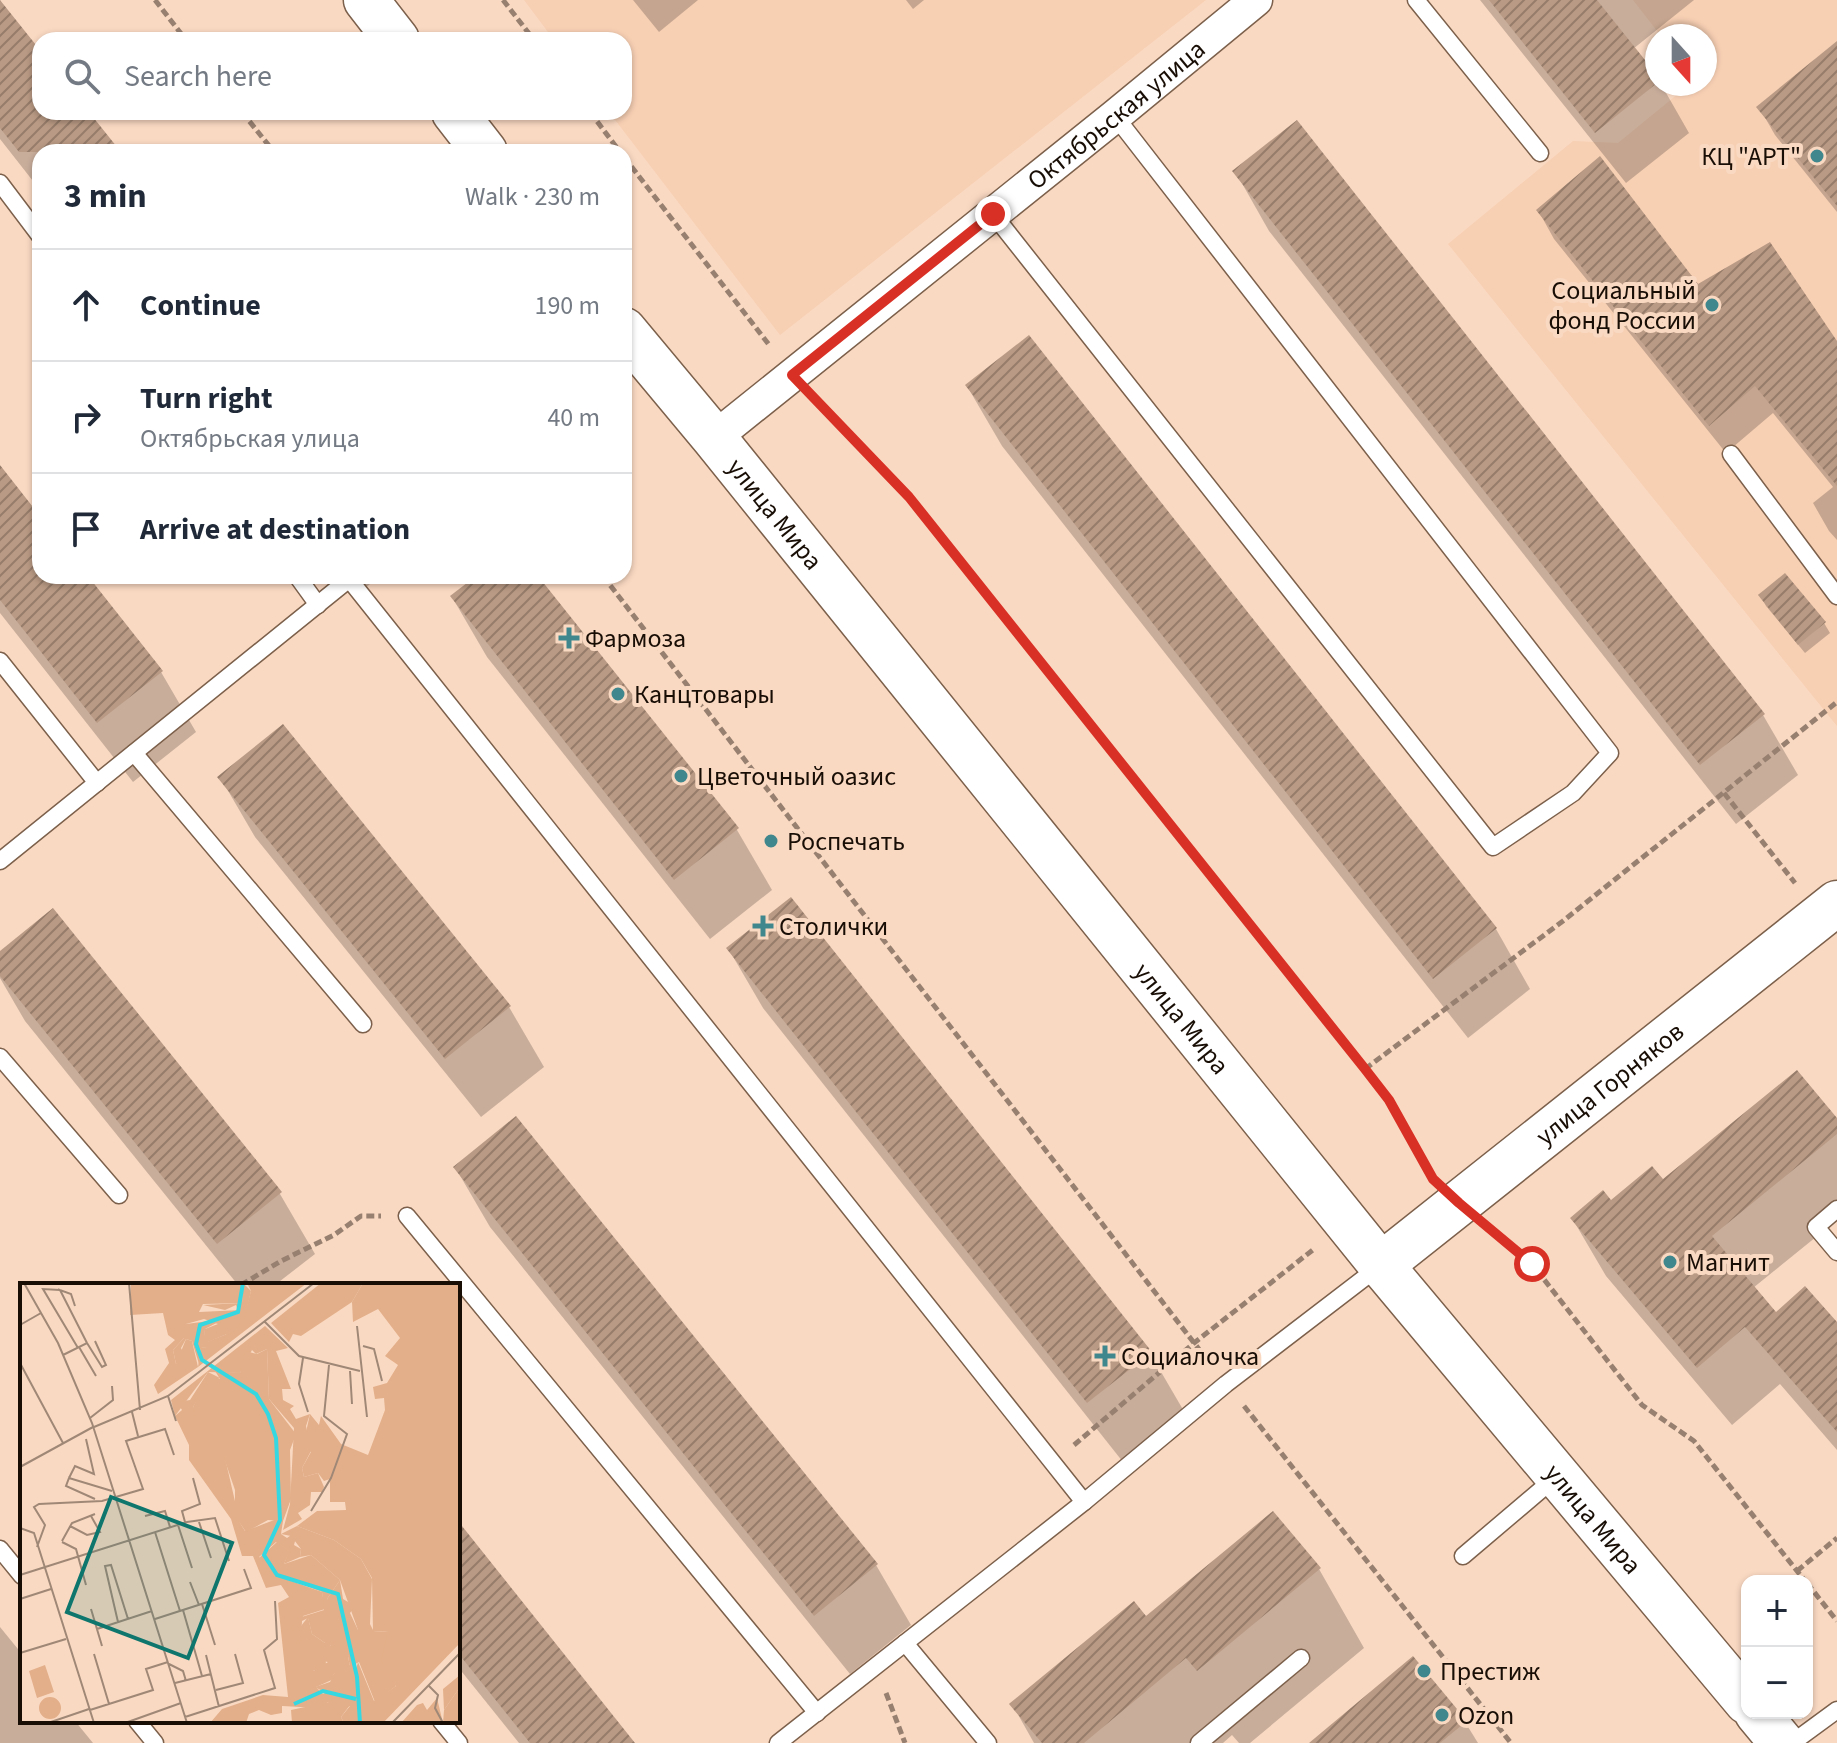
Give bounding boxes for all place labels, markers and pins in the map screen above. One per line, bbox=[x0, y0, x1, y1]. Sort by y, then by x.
place label: КЦ "АРТ" bbox=[1701, 138, 1801, 175]
marker: КЦ "АРТ" bbox=[1808, 147, 1826, 165]
place label: Социальный фонд России bbox=[1548, 272, 1696, 339]
marker: Социальный фонд России bbox=[1703, 296, 1721, 314]
place label: Фармоза bbox=[585, 620, 686, 657]
marker: Фармоза bbox=[560, 629, 578, 647]
place label: Канцтовары bbox=[634, 676, 775, 713]
marker: Канцтовары bbox=[609, 685, 627, 703]
place label: Цветочный оазис bbox=[697, 758, 896, 795]
marker: Цветочный оазис bbox=[672, 767, 690, 785]
place label: Роспечать bbox=[787, 823, 905, 860]
marker: Роспечать bbox=[762, 832, 780, 850]
place label: Столички bbox=[779, 908, 888, 945]
marker: Столички bbox=[754, 917, 772, 935]
place label: Магнит bbox=[1686, 1244, 1770, 1281]
marker: Магнит bbox=[1661, 1253, 1679, 1271]
place label: Социалочка bbox=[1121, 1338, 1259, 1375]
marker: Социалочка bbox=[1096, 1347, 1114, 1365]
place label: Престиж bbox=[1440, 1653, 1540, 1690]
marker: Престиж bbox=[1415, 1662, 1433, 1680]
place label: Ozon bbox=[1458, 1697, 1514, 1734]
marker: Ozon bbox=[1433, 1706, 1451, 1724]

